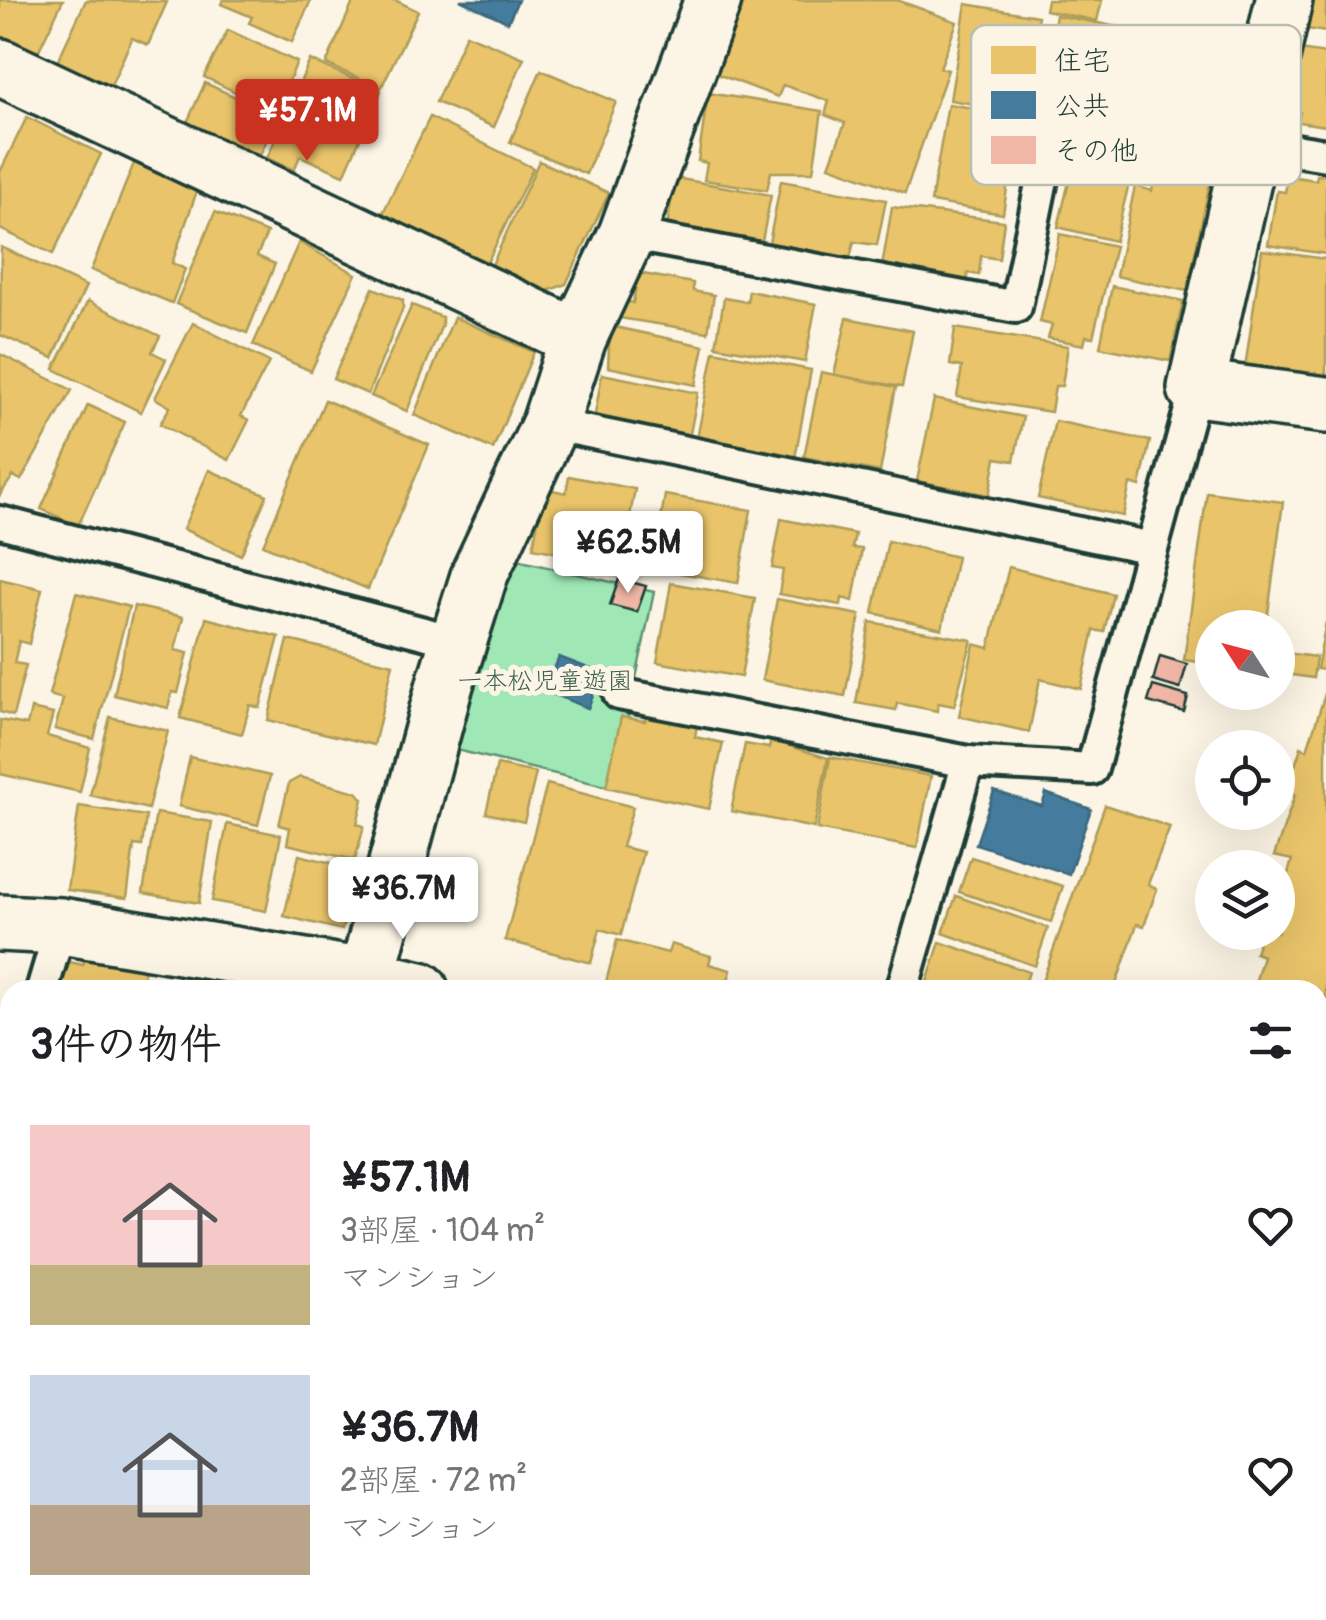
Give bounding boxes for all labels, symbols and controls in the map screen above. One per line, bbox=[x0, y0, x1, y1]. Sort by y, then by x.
legend bbox=[971, 25, 1301, 185]
text: 住宅 bbox=[1054, 44, 1110, 79]
pin: ¥57.1M bbox=[226, 79, 388, 164]
text: 公共 bbox=[1054, 89, 1110, 124]
text: ¥57.1M bbox=[257, 91, 357, 131]
text: その他 bbox=[1054, 134, 1138, 169]
pin: ¥62.5M bbox=[547, 511, 709, 596]
text: ¥62.5M bbox=[575, 523, 681, 563]
north arrow bbox=[1195, 610, 1295, 710]
map controls bbox=[1195, 610, 1295, 950]
park label: 一本松児童遊園 bbox=[457, 666, 633, 697]
button: locate bbox=[1195, 730, 1295, 830]
button: layers bbox=[1195, 850, 1295, 950]
pin: ¥36.7M bbox=[322, 857, 484, 942]
text: ¥36.7M bbox=[350, 869, 456, 909]
icon: filters bbox=[1243, 1013, 1298, 1068]
text: 3件の物件 bbox=[30, 1019, 221, 1071]
text: ¥57.1M bbox=[340, 1152, 470, 1204]
icon: home bbox=[110, 1165, 230, 1285]
icon: heart bbox=[1243, 1198, 1298, 1253]
text: 3部屋 · 104 m² bbox=[340, 1211, 545, 1251]
text: マンション bbox=[340, 1258, 499, 1298]
text: ¥36.7M bbox=[340, 1402, 479, 1454]
icon: home bbox=[110, 1415, 230, 1535]
icon: heart bbox=[1243, 1448, 1298, 1503]
text: 2部屋 · 72 m² bbox=[340, 1461, 527, 1501]
text: マンション bbox=[340, 1508, 499, 1548]

